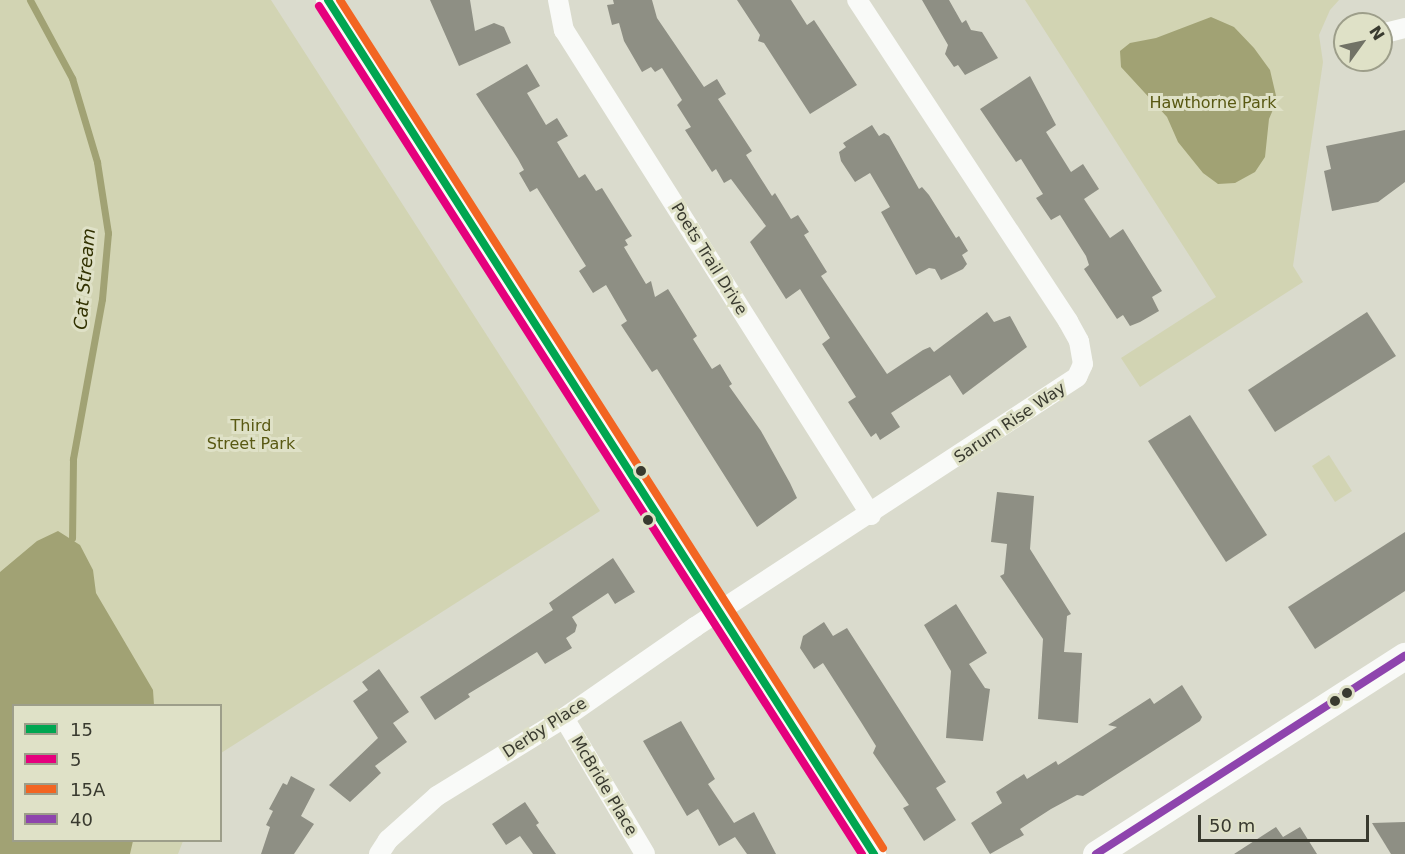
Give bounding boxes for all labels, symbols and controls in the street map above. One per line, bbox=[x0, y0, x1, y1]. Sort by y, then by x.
north arrow bbox=[1333, 12, 1393, 72]
text: N bbox=[1365, 22, 1388, 44]
park label: Hawthorne Park bbox=[1149, 93, 1277, 113]
street label: Poets Trail Drive bbox=[667, 199, 751, 319]
water label: Cat Stream bbox=[70, 227, 100, 331]
street label: Sarum Rise Way bbox=[951, 379, 1069, 467]
park label: Third Street Park bbox=[207, 416, 295, 454]
unlabelled marker bbox=[635, 465, 647, 477]
unlabelled marker bbox=[642, 514, 654, 526]
unlabelled marker bbox=[1341, 687, 1353, 699]
street label: Derby Place bbox=[500, 694, 590, 762]
unlabelled marker bbox=[1329, 695, 1341, 707]
legend bbox=[12, 704, 222, 842]
text: 15 bbox=[70, 719, 93, 740]
street label: McBride Place bbox=[567, 733, 641, 839]
text: 5 bbox=[70, 749, 81, 770]
text: 15A bbox=[70, 779, 105, 800]
scale bar bbox=[1201, 803, 1372, 841]
text: 40 bbox=[70, 809, 93, 830]
text: 50 m bbox=[1209, 815, 1255, 836]

